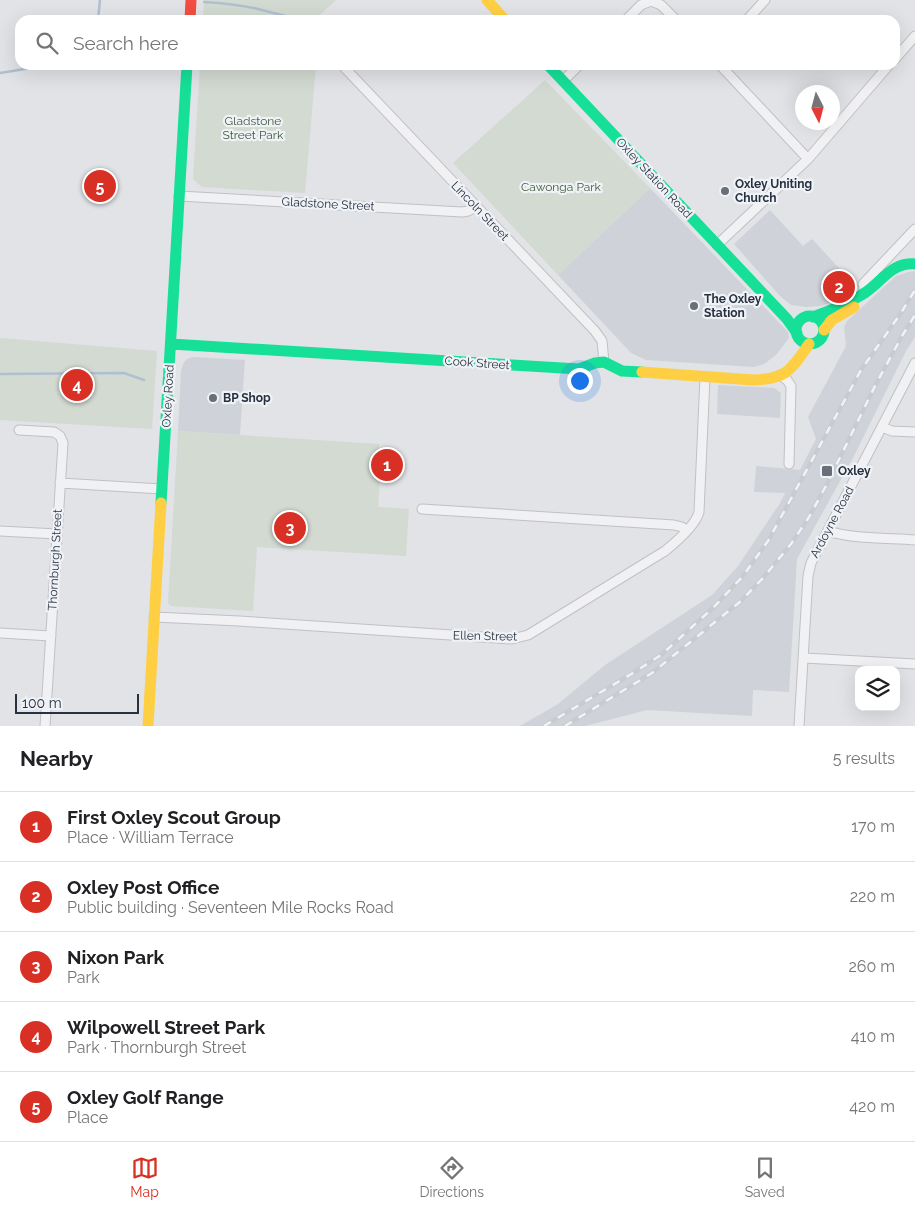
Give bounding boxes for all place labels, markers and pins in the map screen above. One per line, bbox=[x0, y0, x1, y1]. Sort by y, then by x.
pin: 5 bbox=[84, 167, 116, 205]
place label: Oxley Uniting Church bbox=[735, 177, 812, 205]
marker: Oxley Uniting Church bbox=[719, 185, 731, 197]
pin: 2 bbox=[823, 268, 855, 306]
place label: The Oxley Station bbox=[704, 292, 762, 320]
marker: The Oxley Station bbox=[688, 300, 700, 312]
pin: 4 bbox=[61, 366, 93, 404]
place label: BP Shop bbox=[223, 391, 271, 405]
marker: BP Shop bbox=[207, 392, 219, 404]
pin: 1 bbox=[371, 446, 403, 484]
marker: Oxley bbox=[820, 464, 834, 478]
place label: Oxley bbox=[838, 464, 871, 478]
pin: 3 bbox=[274, 509, 306, 547]

